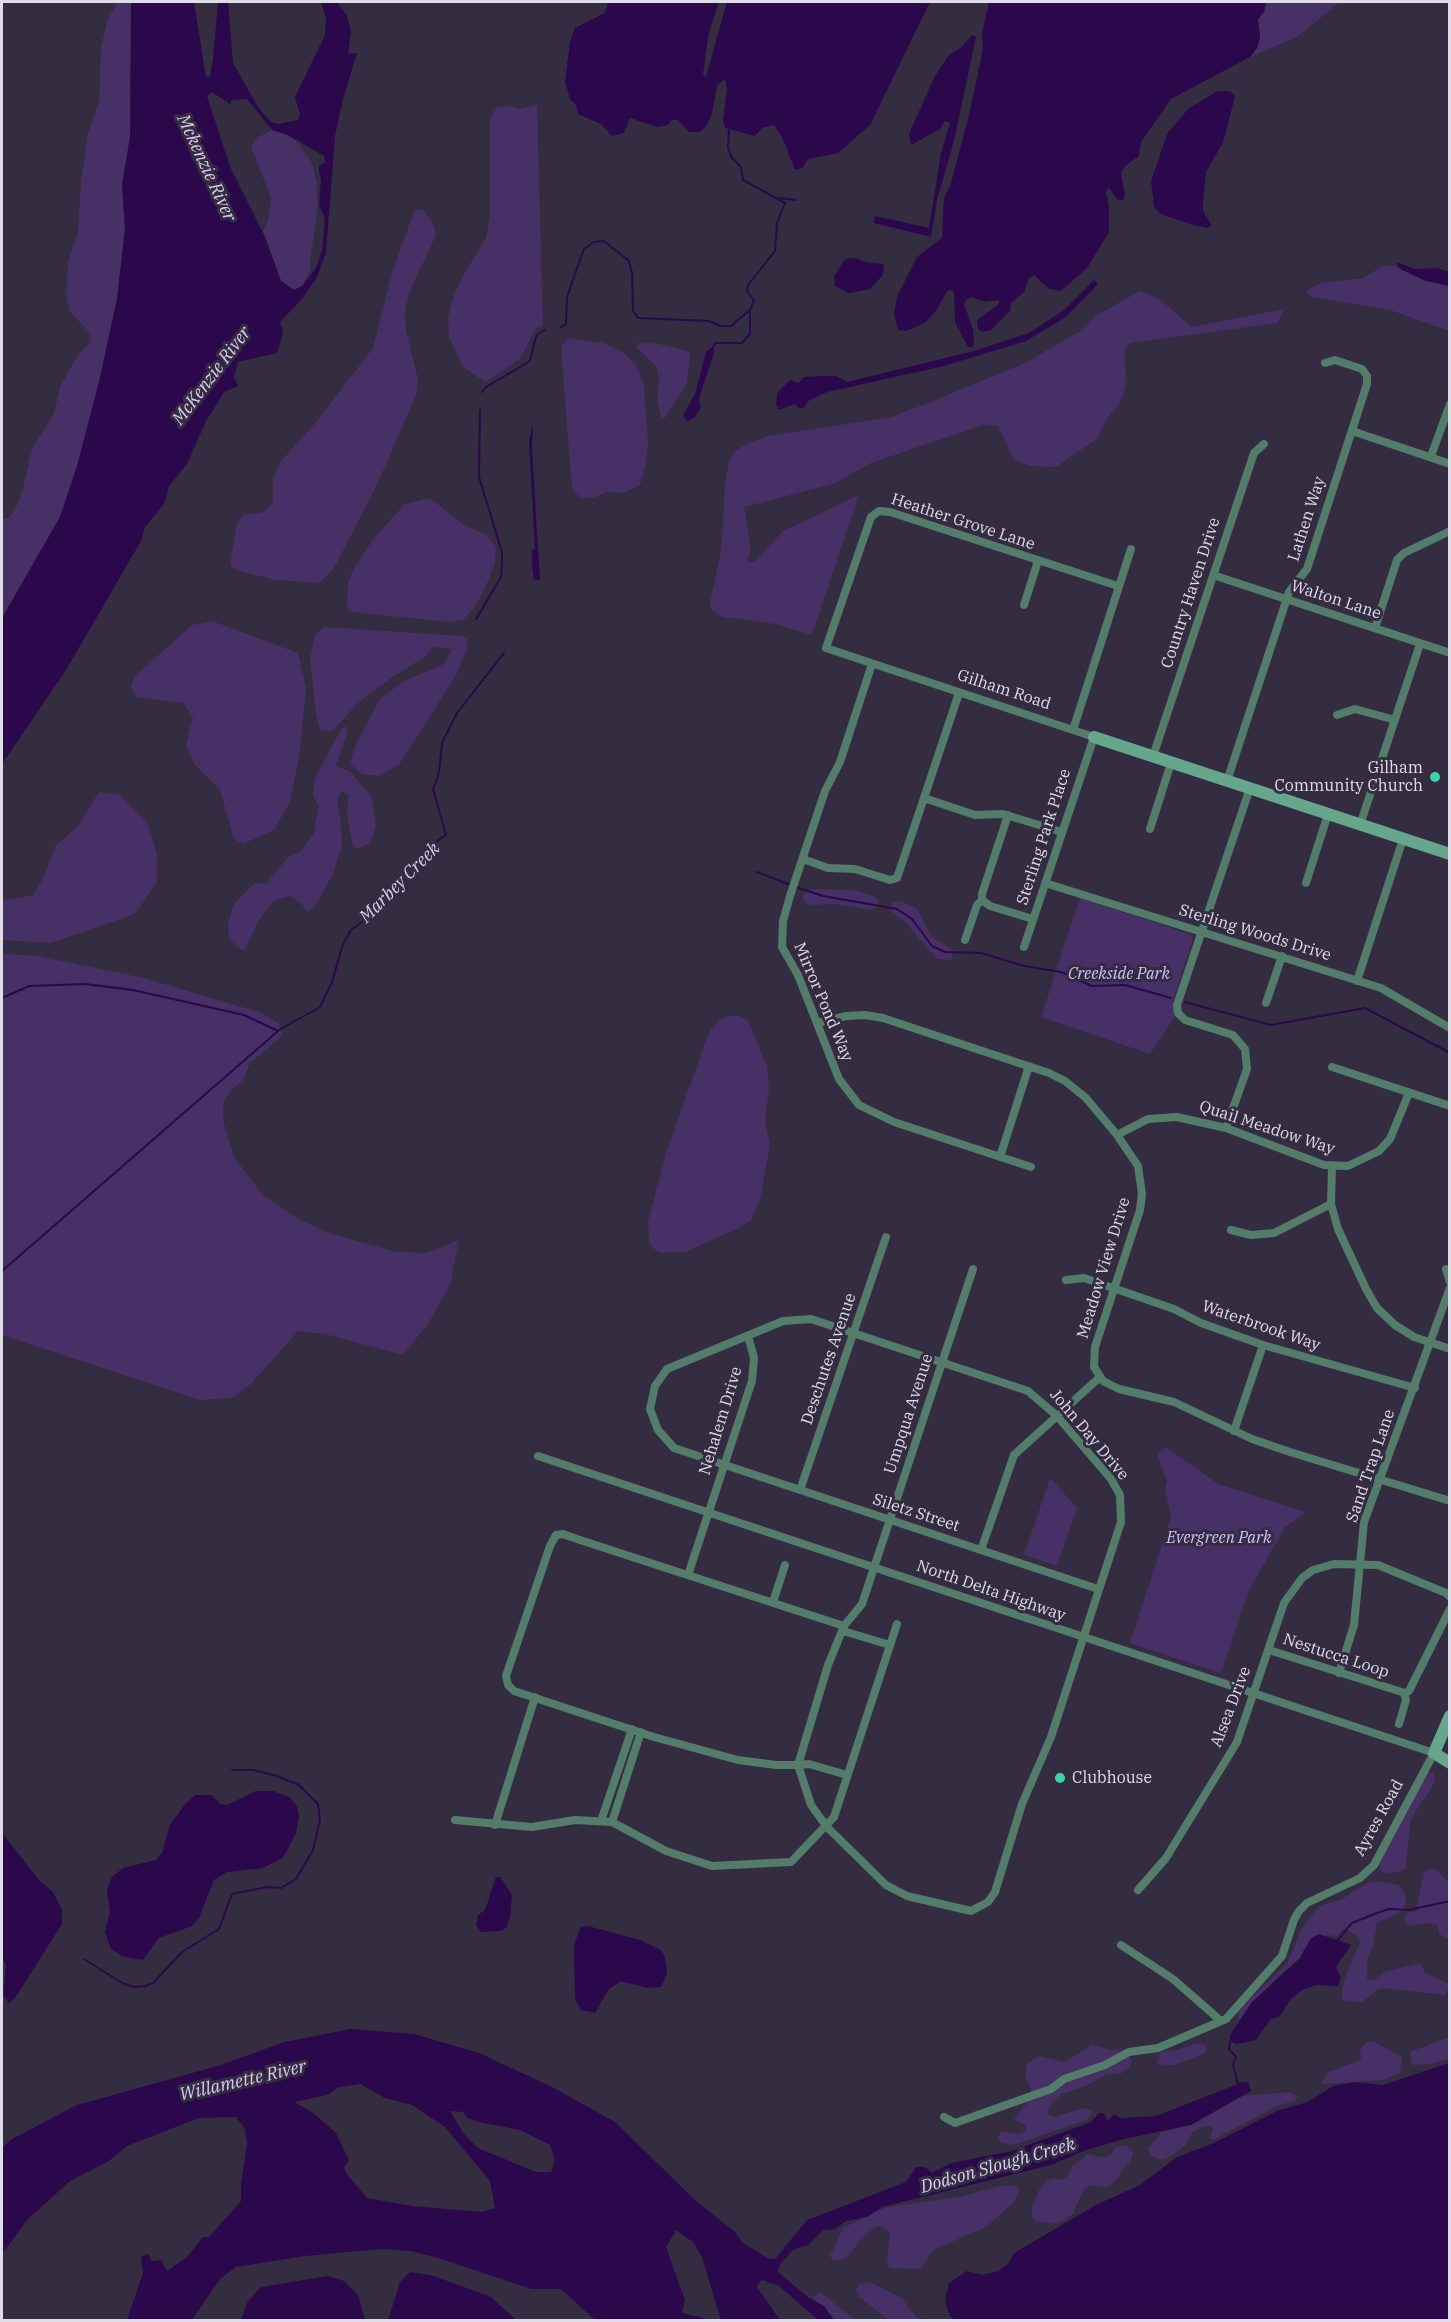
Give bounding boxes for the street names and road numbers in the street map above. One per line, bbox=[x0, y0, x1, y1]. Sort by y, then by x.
street label: Lathen Way bbox=[1284, 474, 1330, 564]
street label: Heather Grove Lane bbox=[889, 490, 1037, 554]
street label: Country Haven Drive bbox=[1158, 515, 1224, 671]
street label: Walton Lane bbox=[1288, 576, 1384, 624]
street label: Gilham Road bbox=[955, 666, 1053, 714]
street label: Sterling Park Place bbox=[1013, 766, 1075, 908]
street label: Sterling Woods Drive bbox=[1177, 901, 1333, 965]
street label: Mirror Pond Way bbox=[789, 940, 857, 1064]
street label: Quail Meadow Way bbox=[1197, 1097, 1337, 1159]
street label: Meadow View Drive bbox=[1073, 1195, 1135, 1341]
street label: Deschutes Avenue bbox=[797, 1291, 861, 1427]
street label: Waterbrook Way bbox=[1199, 1297, 1323, 1355]
street label: Umpqua Avenue bbox=[881, 1352, 937, 1476]
street label: Nehalem Drive bbox=[695, 1364, 747, 1478]
street label: John Day Drive bbox=[1045, 1386, 1133, 1484]
street label: Sand Trap Lane bbox=[1343, 1407, 1399, 1525]
street label: Siletz Street bbox=[870, 1490, 962, 1536]
street label: North Delta Highway bbox=[914, 1556, 1068, 1626]
street label: Nestucca Loop bbox=[1281, 1630, 1391, 1682]
street label: Alsea Drive bbox=[1207, 1664, 1255, 1750]
street label: Ayres Road bbox=[1350, 1776, 1408, 1860]

